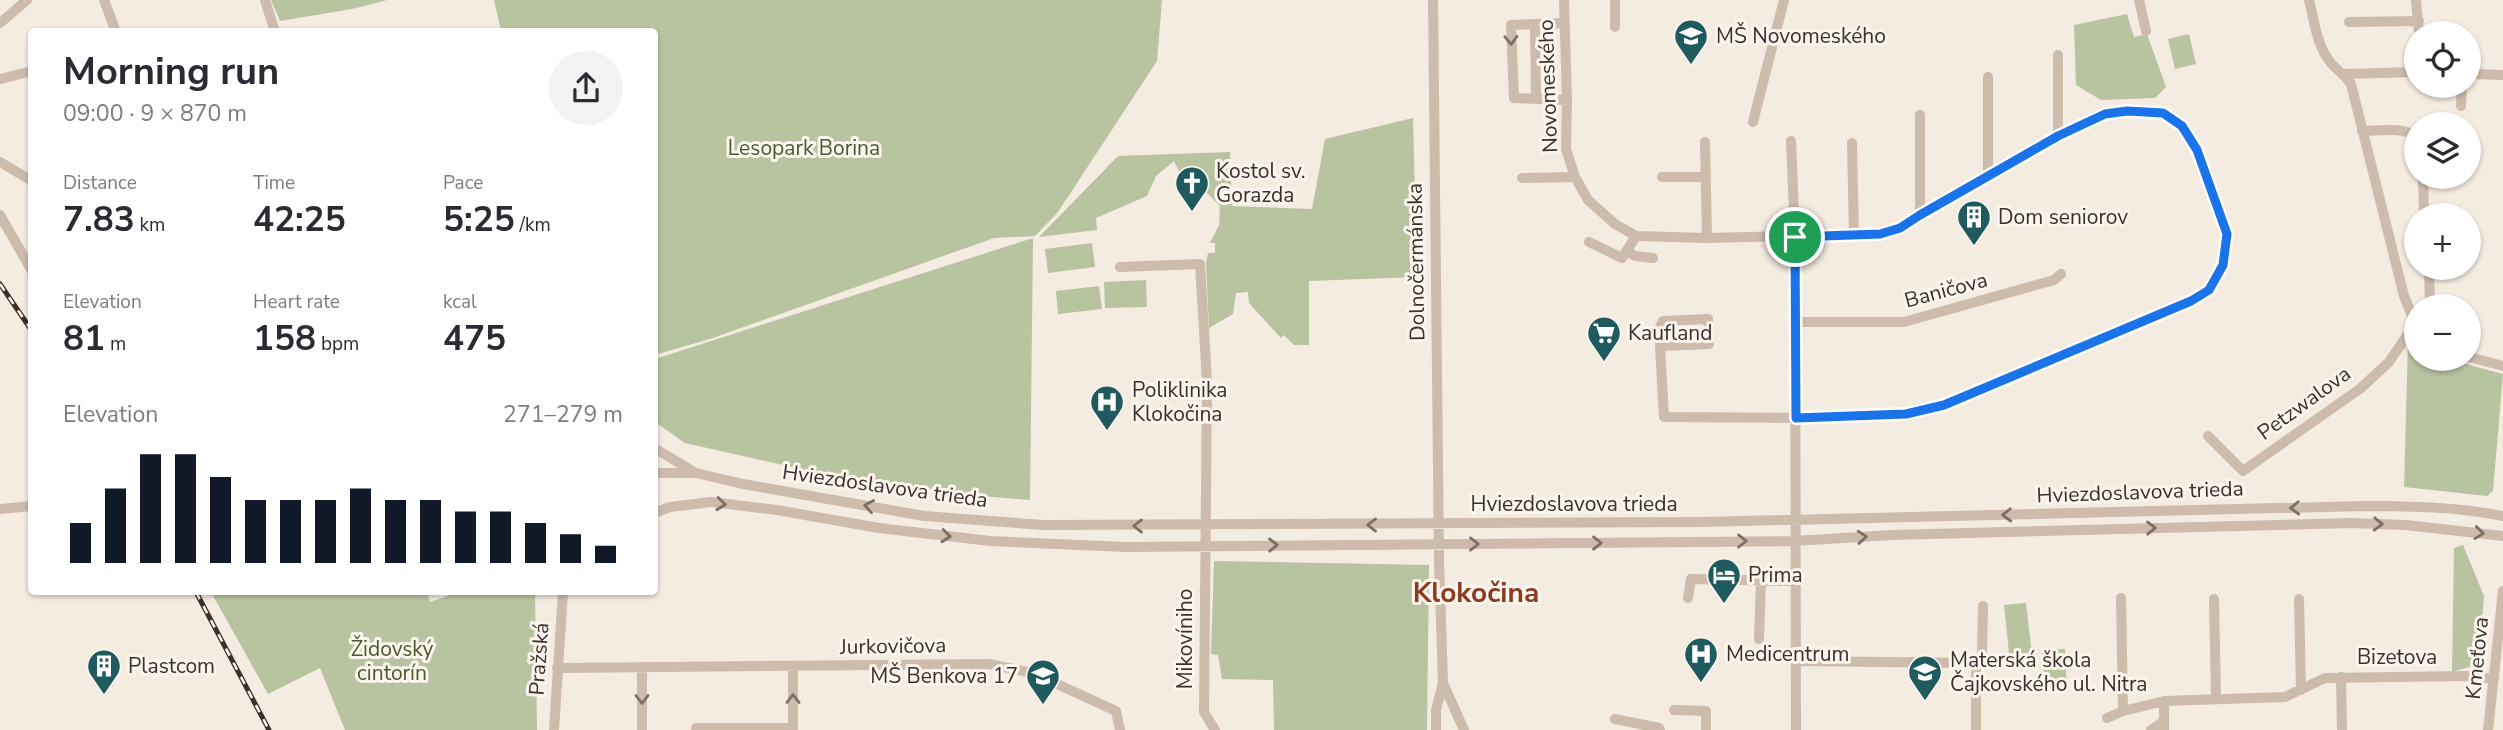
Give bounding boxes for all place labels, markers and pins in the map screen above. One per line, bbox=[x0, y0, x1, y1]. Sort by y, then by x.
school or university icon: MŠ Novomeského bbox=[1672, 17, 1710, 66]
place label: MŠ Novomeského bbox=[1716, 22, 1886, 50]
place label: Kostol sv. Gorazda bbox=[1216, 157, 1306, 209]
church icon: Kostol sv. Gorazda bbox=[1173, 164, 1211, 213]
building icon: Dom seniorov bbox=[1955, 198, 1993, 247]
place label: Dom seniorov bbox=[1998, 203, 2128, 231]
pin bbox=[1765, 207, 1825, 267]
supermarket icon: Kaufland bbox=[1585, 314, 1623, 363]
place label: Kaufland bbox=[1628, 319, 1713, 347]
place label: Poliklinika Klokočina bbox=[1132, 376, 1228, 428]
hospital icon: Poliklinika Klokočina bbox=[1088, 383, 1126, 432]
hotel icon: Prima bbox=[1705, 556, 1743, 605]
place label: Prima bbox=[1748, 561, 1803, 589]
hospital icon: Medicentrum bbox=[1682, 635, 1720, 684]
place label: Medicentrum bbox=[1726, 640, 1849, 668]
place label: Materská škola Čajkovského ul. Nitra bbox=[1950, 646, 2147, 698]
building icon: Plastcom bbox=[85, 647, 123, 696]
place label: Plastcom bbox=[128, 652, 215, 680]
school or university icon: Materská škola Čajkovského ul. Nitra bbox=[1906, 653, 1944, 702]
school or university icon: MŠ Benkova 17 bbox=[1024, 657, 1062, 706]
place label: MŠ Benkova 17 bbox=[870, 662, 1018, 690]

